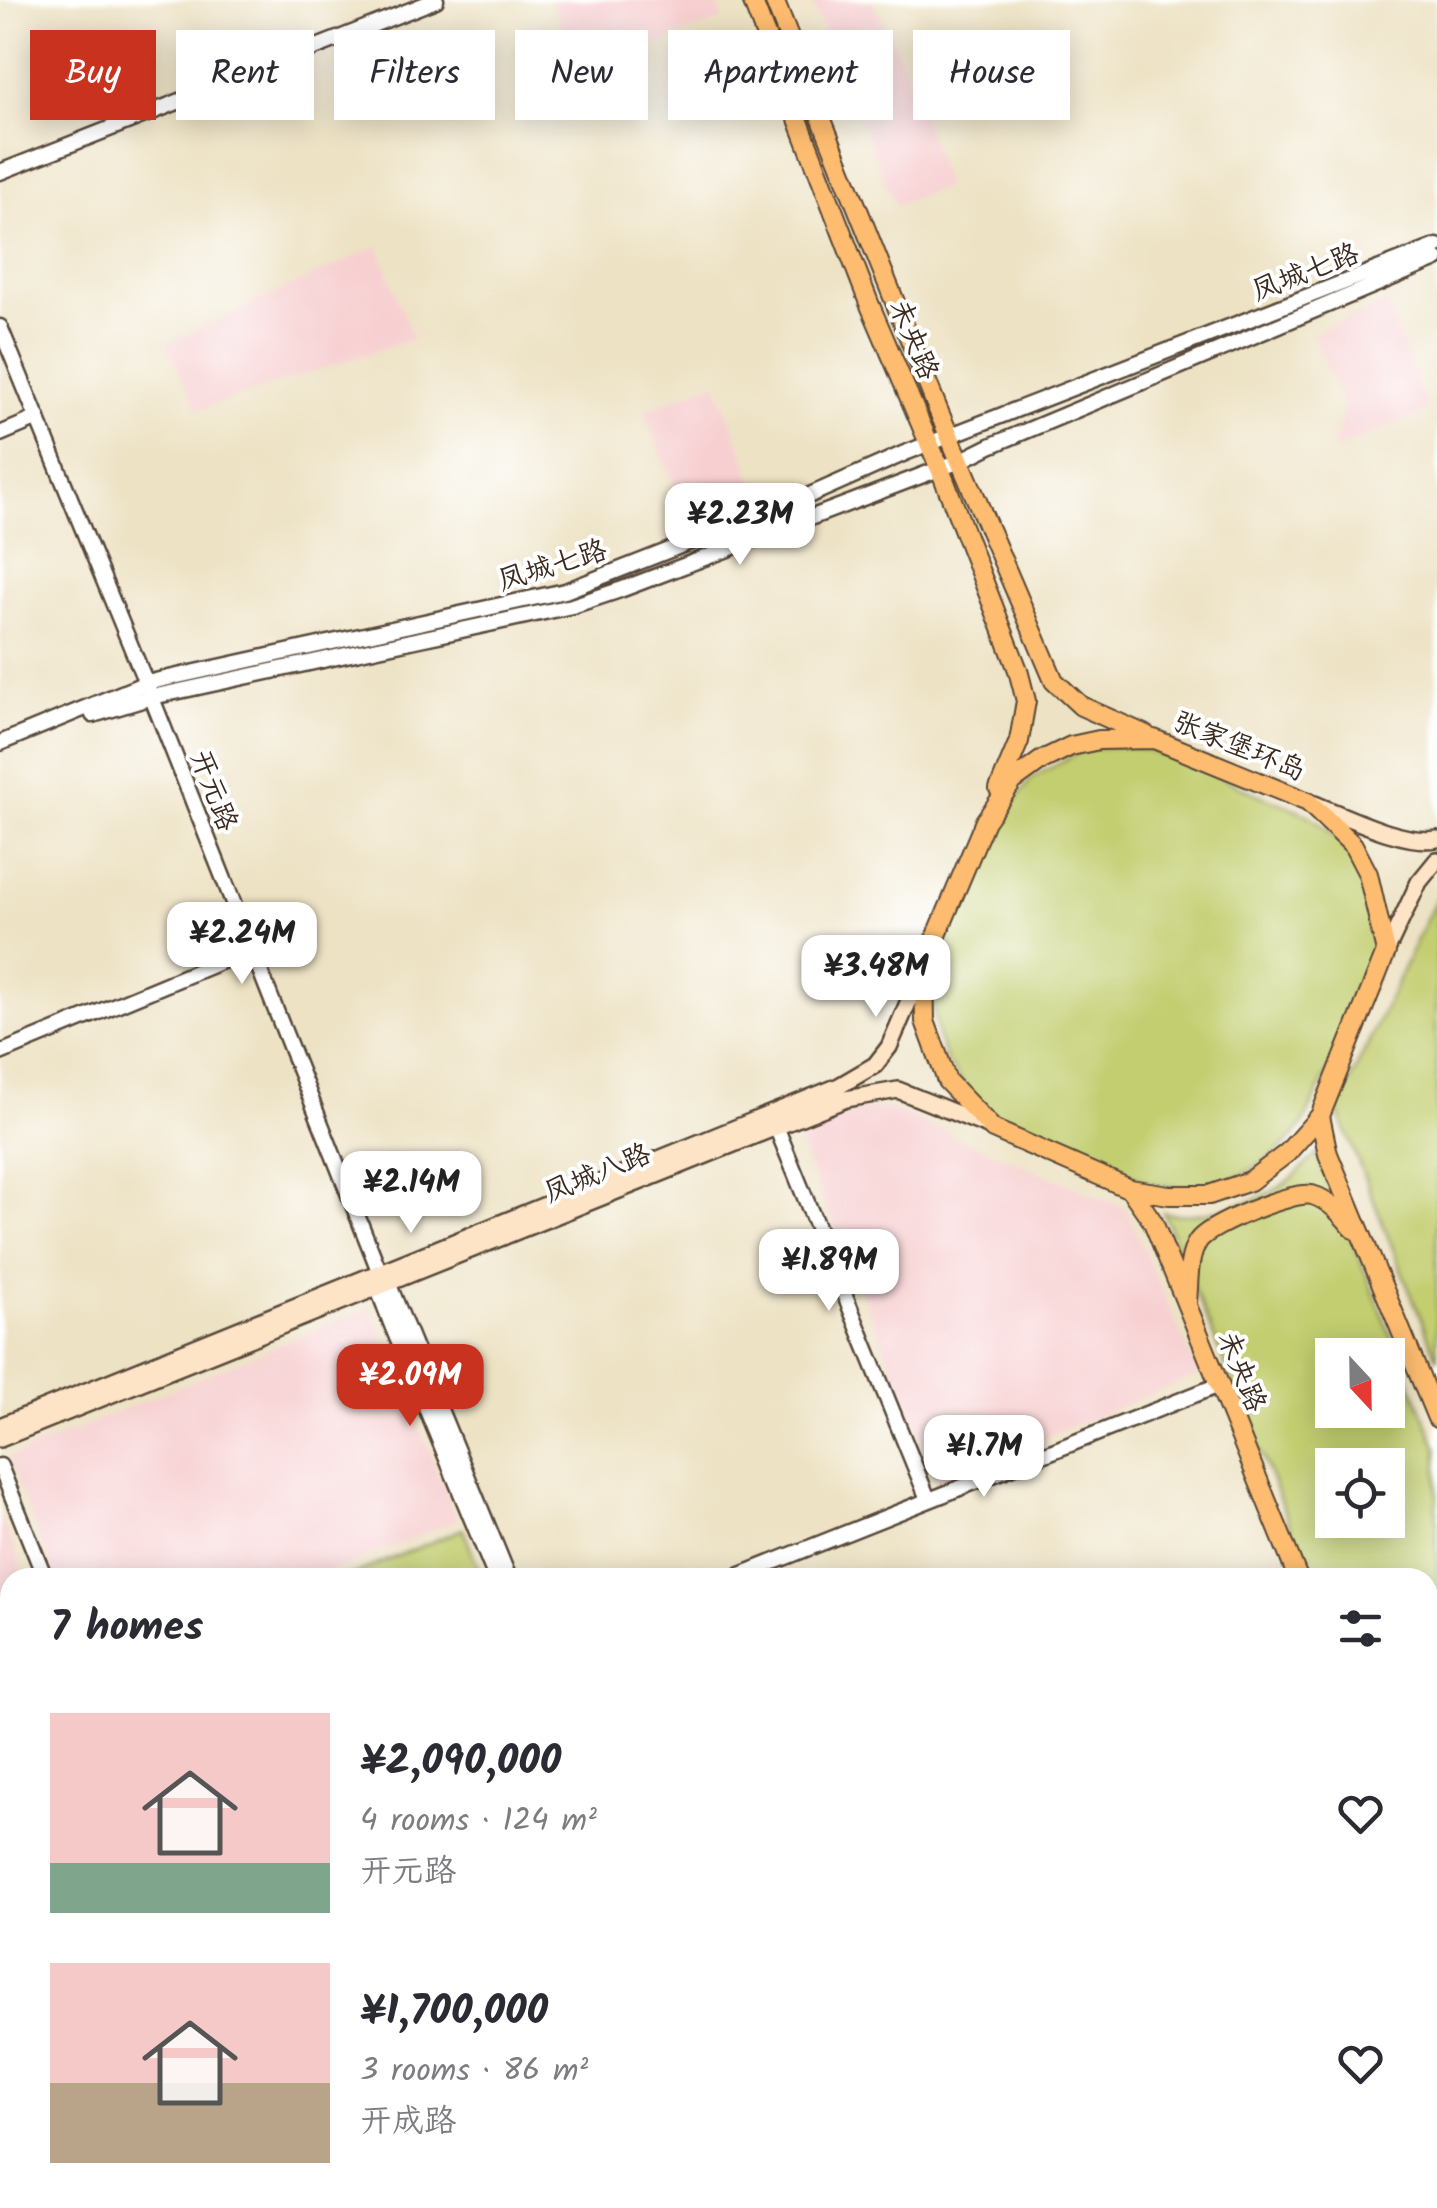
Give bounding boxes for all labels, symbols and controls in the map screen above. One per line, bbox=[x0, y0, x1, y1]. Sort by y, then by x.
chip: Buy bbox=[30, 30, 156, 120]
chip: Rent bbox=[176, 30, 314, 120]
chip: Filters bbox=[334, 30, 495, 120]
chip: New bbox=[515, 30, 648, 120]
chip: Apartment bbox=[668, 30, 893, 120]
chip: House bbox=[913, 30, 1070, 120]
street label: 凤城七路 bbox=[1246, 232, 1366, 314]
street label: 未央路 bbox=[876, 293, 950, 387]
pin: ¥2.23M bbox=[659, 483, 821, 568]
text: ¥2.23M bbox=[687, 490, 793, 541]
street label: 凤城七路 bbox=[493, 528, 613, 604]
street label: 张家堡环岛 bbox=[1166, 700, 1312, 794]
street label: 开元路 bbox=[177, 744, 249, 838]
pin: ¥2.24M bbox=[161, 902, 323, 987]
text: ¥2.24M bbox=[189, 909, 295, 960]
pin: ¥3.48M bbox=[795, 935, 957, 1020]
text: ¥3.48M bbox=[823, 942, 929, 993]
street label: 凤城八路 bbox=[538, 1132, 658, 1216]
pin: ¥2.14M bbox=[330, 1151, 492, 1236]
text: ¥2.14M bbox=[362, 1158, 460, 1209]
pin: ¥1.89M bbox=[748, 1229, 910, 1314]
text: ¥1.89M bbox=[781, 1236, 877, 1287]
street label: 未央路 bbox=[1204, 1325, 1277, 1419]
north arrow bbox=[1315, 1338, 1405, 1428]
map controls bbox=[1315, 1338, 1405, 1538]
pin: ¥2.09M bbox=[329, 1344, 491, 1429]
text: ¥2.09M bbox=[359, 1351, 461, 1402]
pin: ¥1.7M bbox=[914, 1415, 1054, 1500]
text: ¥1.7M bbox=[946, 1422, 1022, 1473]
button: locate bbox=[1315, 1448, 1405, 1538]
text: 7 homes bbox=[50, 1595, 203, 1662]
icon: filters bbox=[1333, 1601, 1388, 1656]
text: ¥2,090,000 bbox=[360, 1729, 561, 1796]
icon: home bbox=[130, 1753, 250, 1873]
icon: heart bbox=[1333, 1786, 1388, 1841]
text: 4 rooms · 124 m² bbox=[360, 1796, 597, 1847]
text: 开元路 bbox=[360, 1847, 456, 1898]
text: ¥1,700,000 bbox=[360, 1979, 548, 2046]
icon: home bbox=[130, 2003, 250, 2123]
icon: heart bbox=[1333, 2036, 1388, 2091]
text: 3 rooms · 86 m² bbox=[360, 2046, 588, 2097]
text: 开成路 bbox=[360, 2097, 456, 2148]

